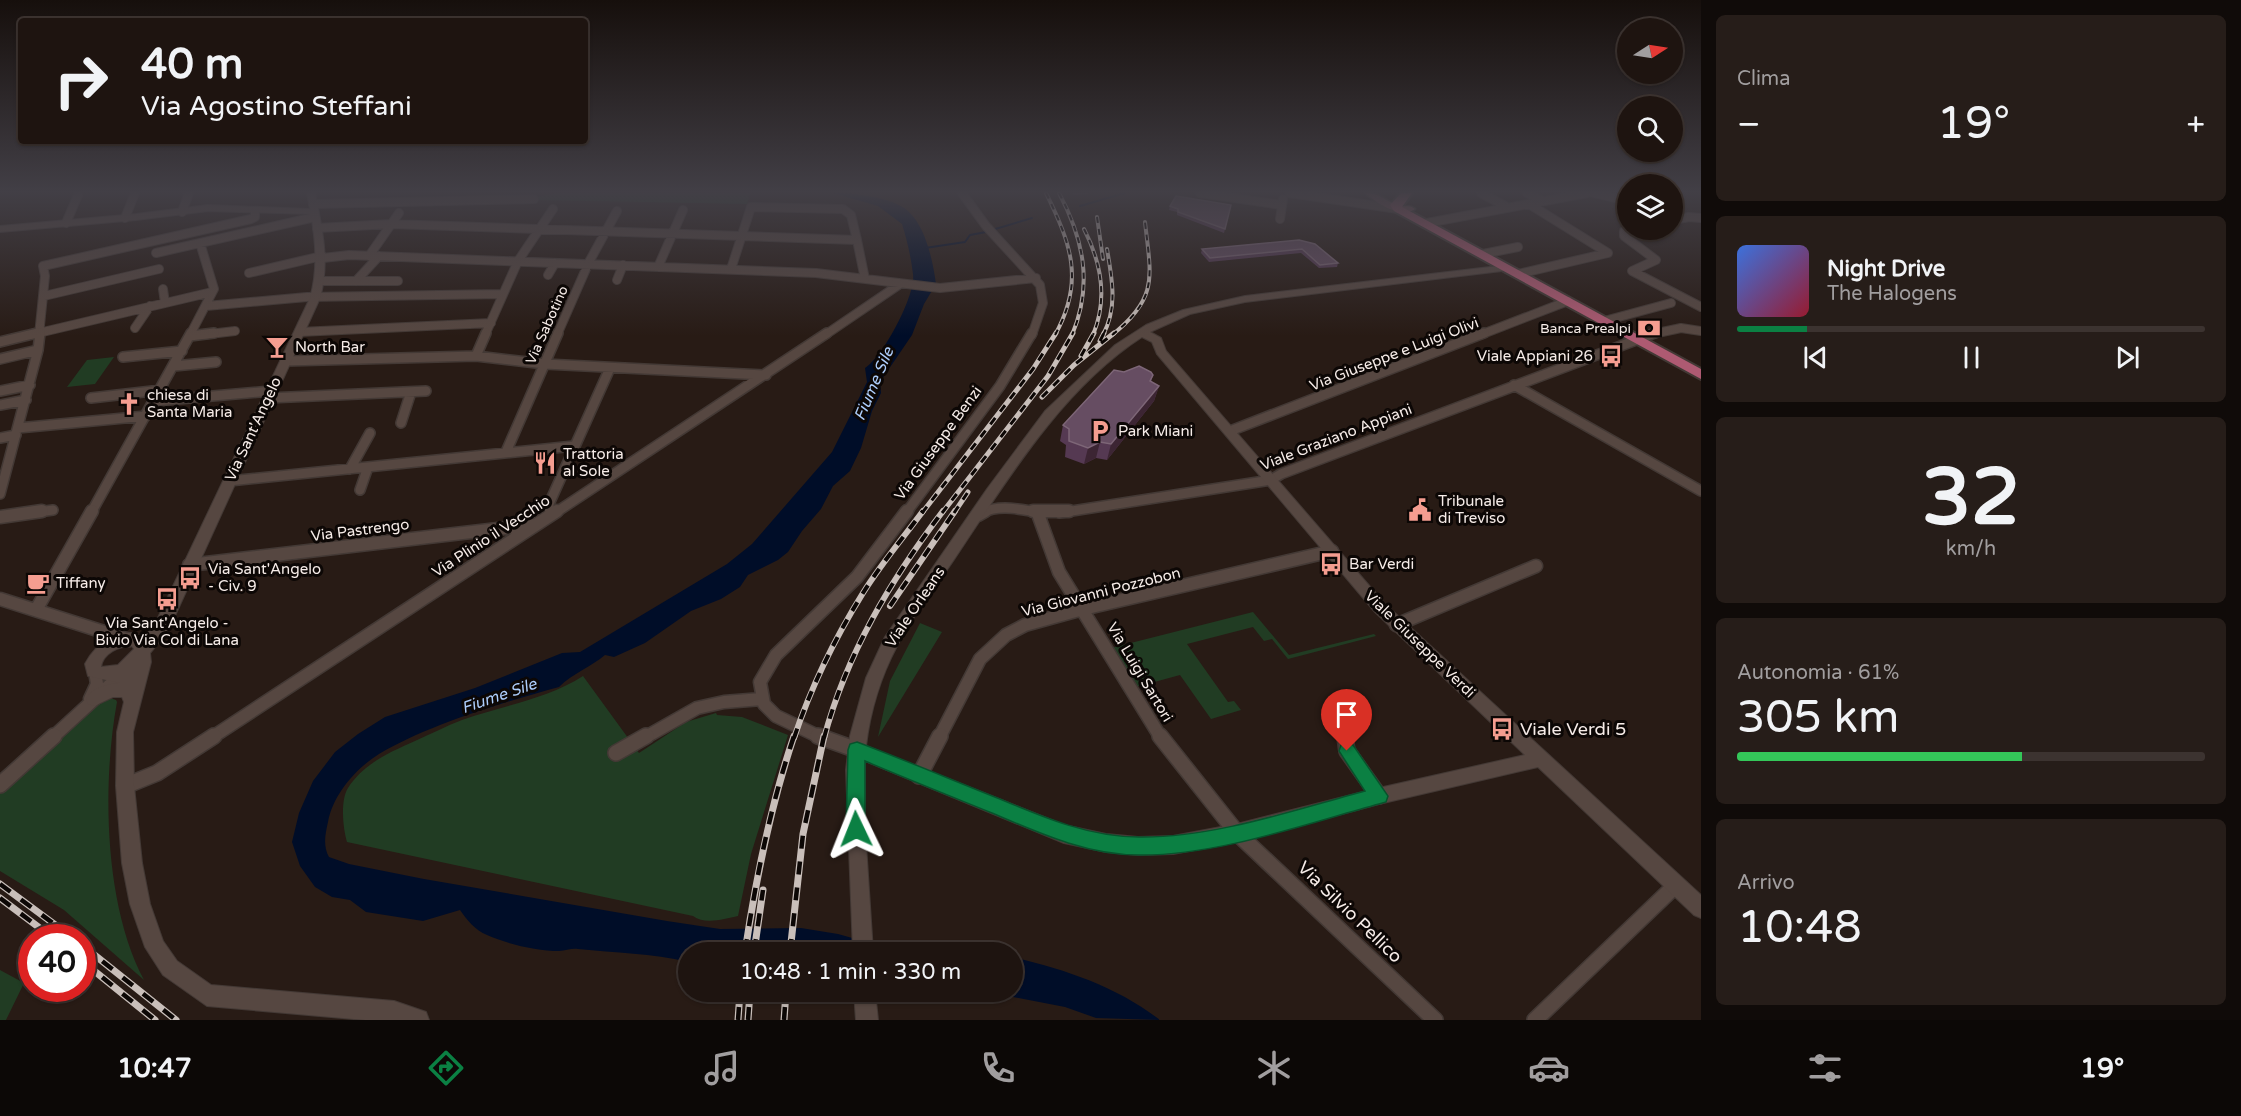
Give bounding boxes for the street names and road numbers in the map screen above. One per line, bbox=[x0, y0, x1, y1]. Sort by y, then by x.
street label: Via Sabotino bbox=[522, 283, 572, 367]
street label: Via Giuseppe e Luigi Olivi bbox=[1307, 313, 1481, 395]
street label: Via Sant'Angelo bbox=[221, 374, 285, 484]
street label: Via Giuseppe Benzi bbox=[891, 382, 985, 504]
street label: Viale Graziano Appiani bbox=[1258, 400, 1414, 474]
street label: Via Plinio il Vecchio bbox=[429, 491, 553, 581]
street label: Via Pastrengo bbox=[310, 515, 410, 545]
street label: Viale Orleans bbox=[881, 563, 949, 651]
street label: Via Giovanni Pozzobon bbox=[1020, 564, 1182, 620]
street label: Viale Giuseppe Verdi bbox=[1361, 587, 1479, 701]
street label: Via Luigi Sartori bbox=[1103, 619, 1177, 725]
street label: Via Silvio Pellico bbox=[1293, 856, 1407, 968]

